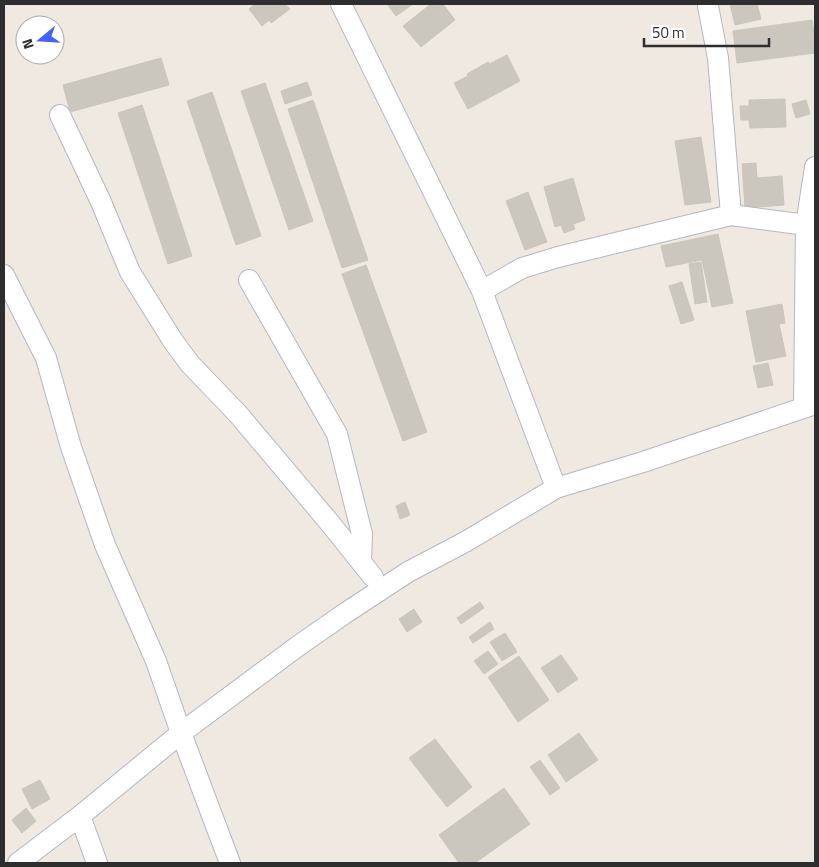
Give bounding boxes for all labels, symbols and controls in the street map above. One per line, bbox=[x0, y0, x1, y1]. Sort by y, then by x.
north arrow bbox=[15, 15, 65, 65]
scale bar bbox=[644, 15, 769, 47]
text: 50 m bbox=[652, 21, 685, 44]
text: N bbox=[16, 36, 39, 52]

